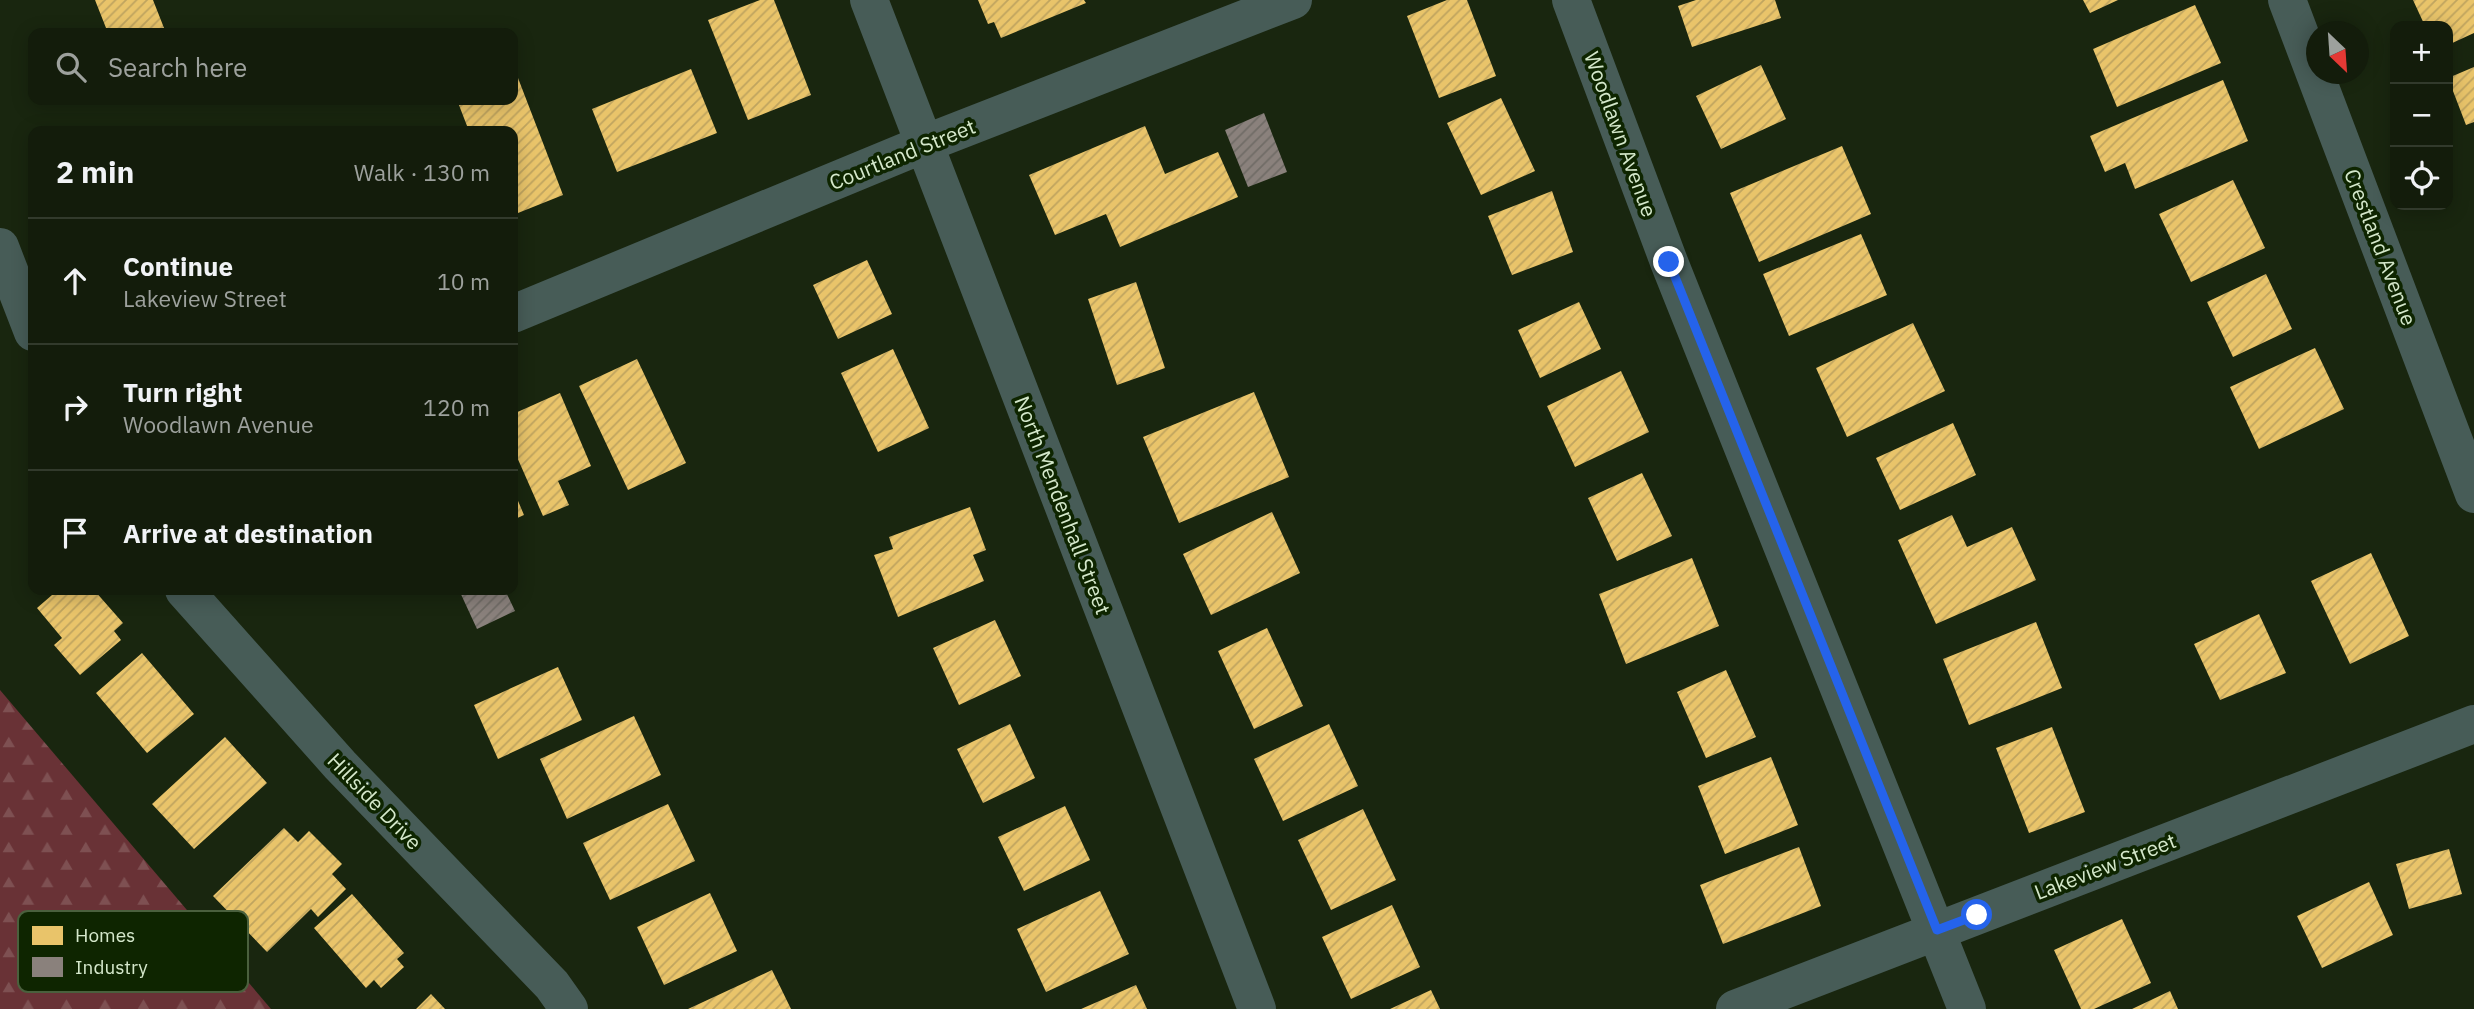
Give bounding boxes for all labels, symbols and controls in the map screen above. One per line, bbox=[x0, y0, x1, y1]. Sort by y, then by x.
north arrow bbox=[2306, 21, 2369, 84]
map controls bbox=[2390, 21, 2453, 210]
button: + bbox=[2390, 21, 2453, 84]
search box bbox=[28, 28, 518, 105]
street label: Woodlawn Avenue bbox=[1578, 47, 1664, 221]
icon: search bbox=[52, 48, 90, 86]
text: Search here bbox=[108, 50, 247, 84]
button: − bbox=[2390, 84, 2453, 147]
street label: Courtland Street bbox=[825, 112, 979, 196]
button: locate bbox=[2390, 147, 2453, 210]
text: 2 min bbox=[56, 152, 134, 191]
text: Walk · 130 m bbox=[354, 157, 490, 187]
street label: Crestland Avenue bbox=[2338, 165, 2424, 329]
route end bbox=[1653, 246, 1684, 277]
text: Continue bbox=[123, 249, 233, 283]
icon: ahead bbox=[56, 262, 94, 300]
text: 10 m bbox=[437, 266, 490, 296]
text: Lakeview Street bbox=[123, 283, 287, 313]
text: Turn right bbox=[123, 375, 242, 409]
icon: right bbox=[56, 388, 94, 426]
text: 120 m bbox=[423, 392, 490, 422]
street label: North Mendenhall Street bbox=[1008, 392, 1118, 618]
text: Woodlawn Avenue bbox=[123, 409, 314, 439]
icon: arrive bbox=[56, 514, 94, 552]
text: Arrive at destination bbox=[123, 516, 373, 550]
street label: Hillside Drive bbox=[322, 747, 428, 855]
street label: Lakeview Street bbox=[2030, 826, 2180, 906]
route start bbox=[1961, 899, 1992, 930]
legend bbox=[18, 911, 248, 992]
text: Homes bbox=[75, 923, 135, 947]
text: Industry bbox=[75, 955, 148, 979]

